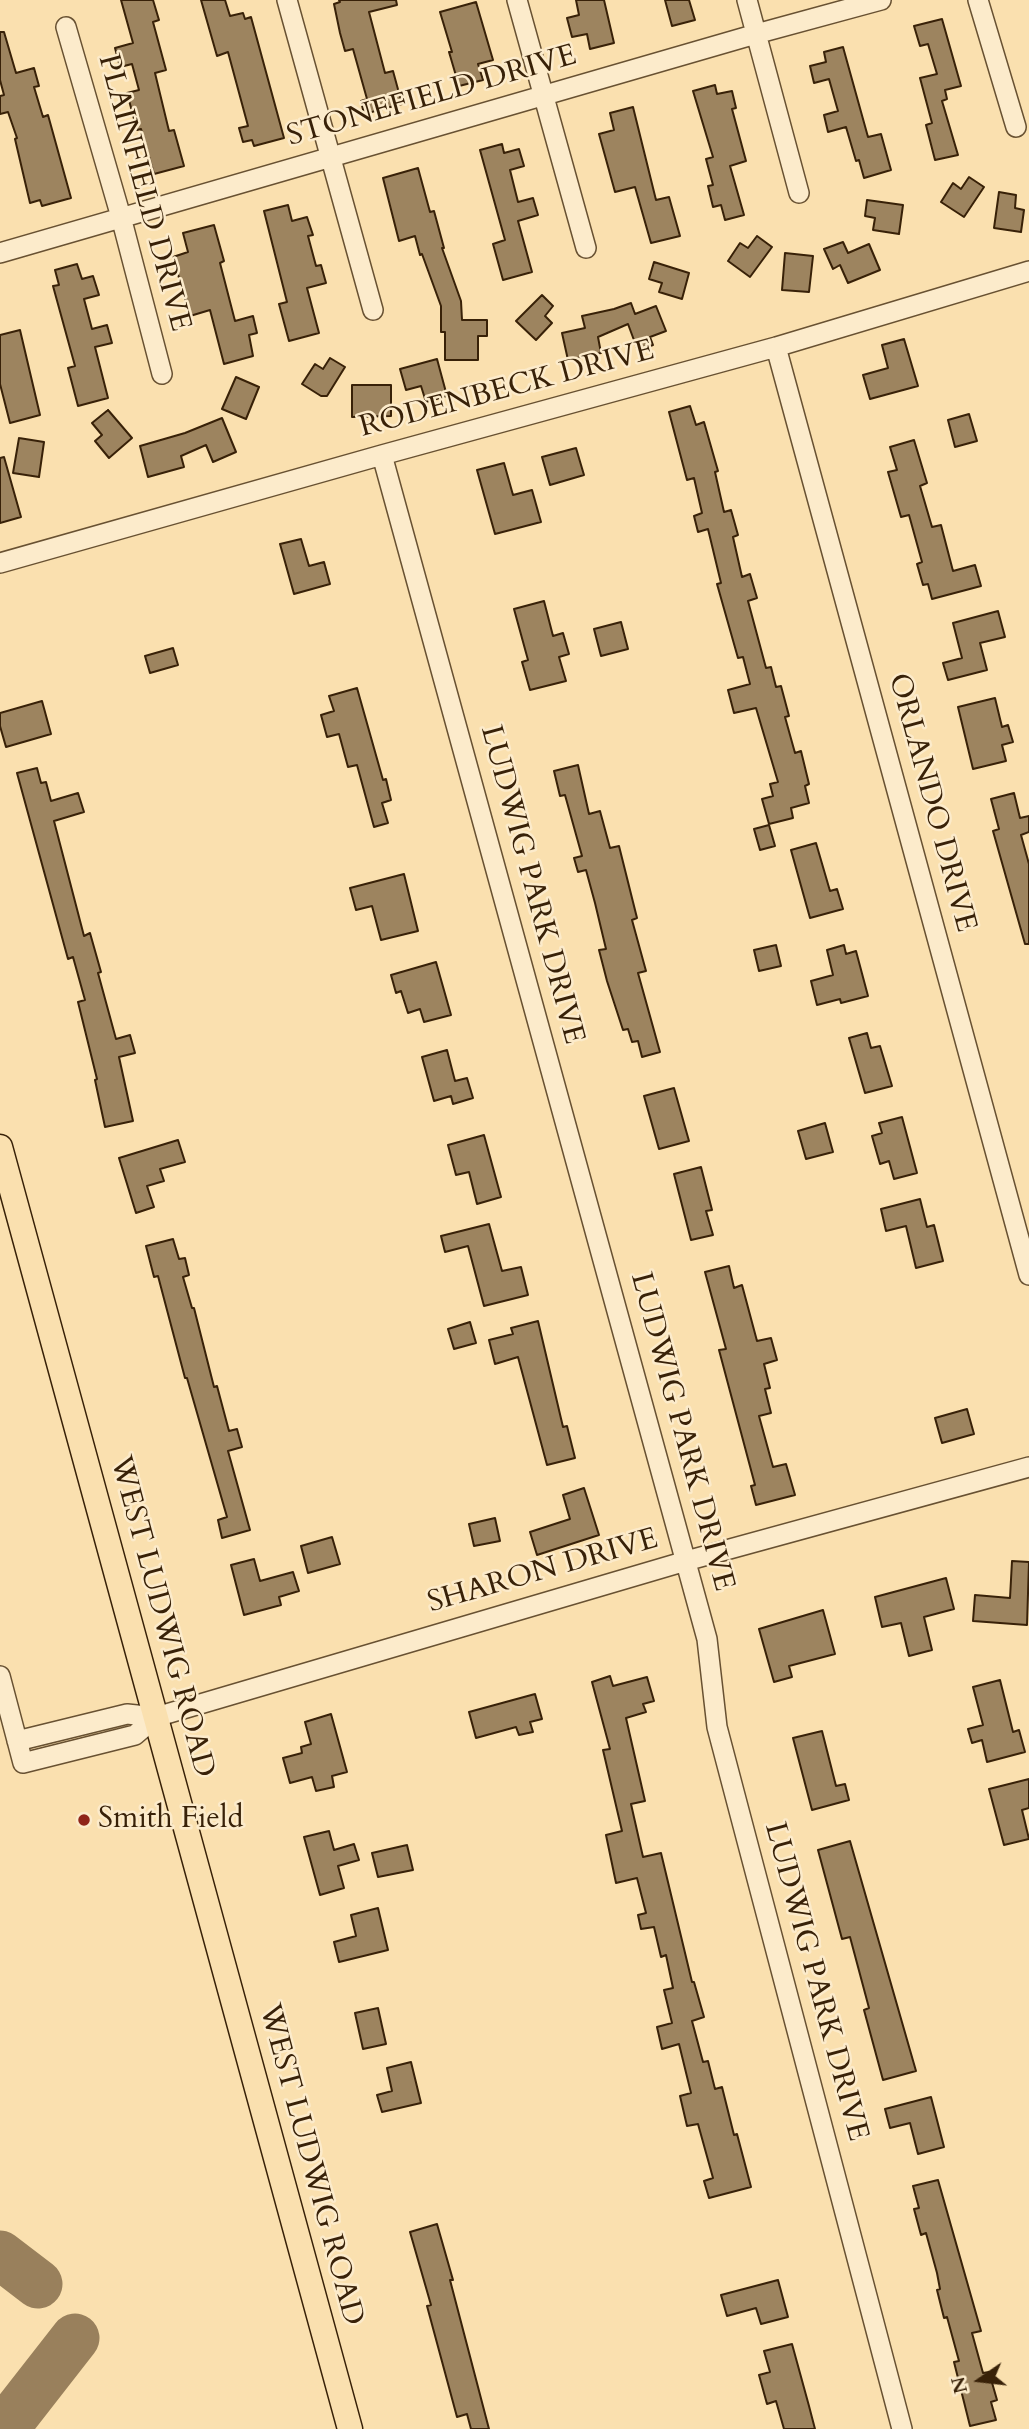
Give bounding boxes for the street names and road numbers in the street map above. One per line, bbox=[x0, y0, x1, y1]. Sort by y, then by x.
street label: STONEFIELD DRIVE bbox=[283, 38, 581, 156]
street label: PLAINFIELD DRIVE bbox=[89, 50, 197, 336]
street label: RODENBECK DRIVE bbox=[356, 333, 658, 447]
street label: ORLANDO DRIVE bbox=[879, 670, 983, 936]
street label: LUDWIG PARK DRIVE bbox=[471, 722, 591, 1048]
street label: LUDWIG PARK DRIVE bbox=[621, 1269, 741, 1595]
street label: WEST LUDWIG ROAD bbox=[101, 1452, 221, 1782]
street label: SHARON DRIVE bbox=[424, 1522, 662, 1622]
street label: LUDWIG PARK DRIVE bbox=[755, 1819, 875, 2145]
street label: WEST LUDWIG ROAD bbox=[250, 2000, 370, 2330]

